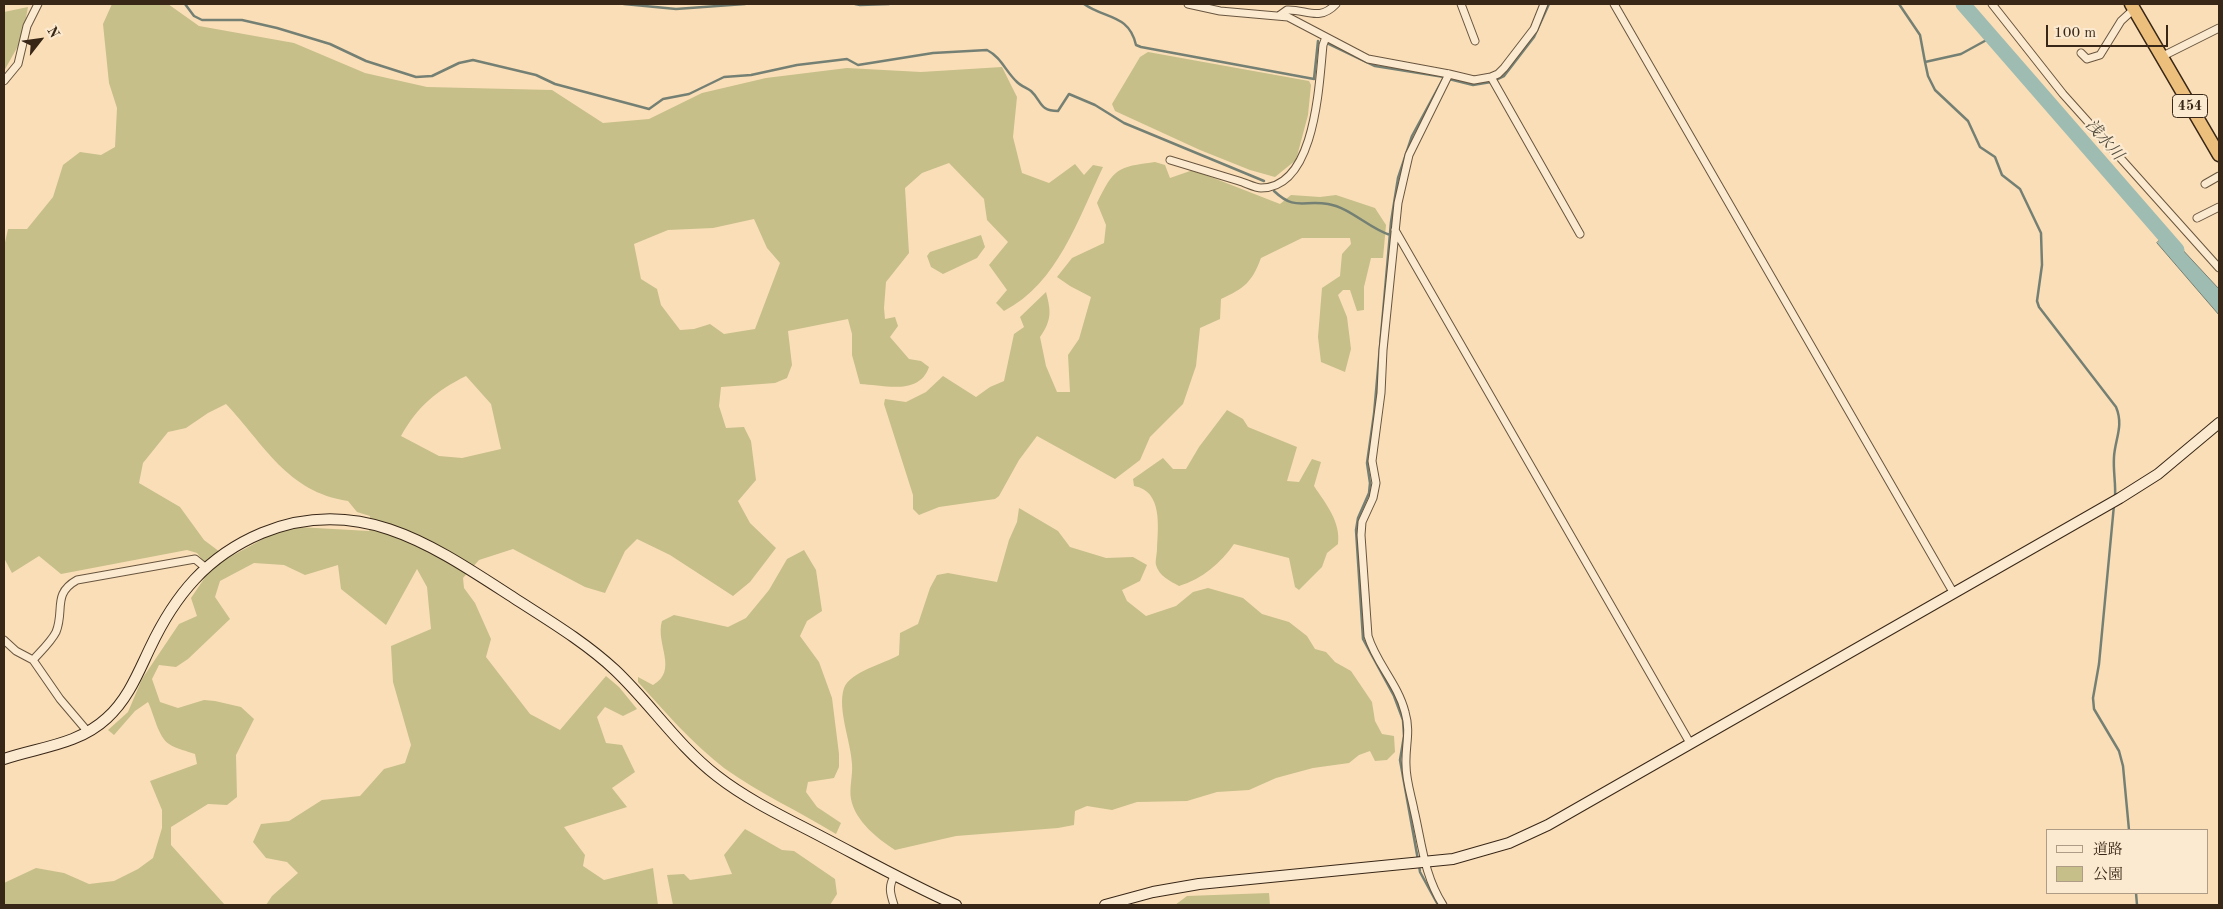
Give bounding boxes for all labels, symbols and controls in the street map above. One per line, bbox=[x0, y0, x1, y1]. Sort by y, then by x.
north arrow bbox=[15, 15, 65, 65]
scale bar bbox=[2048, 15, 2170, 47]
text: N bbox=[44, 24, 62, 41]
text: 100 m bbox=[2054, 26, 2096, 41]
road number: 454 bbox=[2172, 94, 2208, 118]
water label: 浅水川 bbox=[2081, 116, 2127, 164]
legend bbox=[2046, 829, 2208, 894]
text: 道路 bbox=[2093, 843, 2123, 858]
text: 公園 bbox=[2093, 868, 2123, 883]

